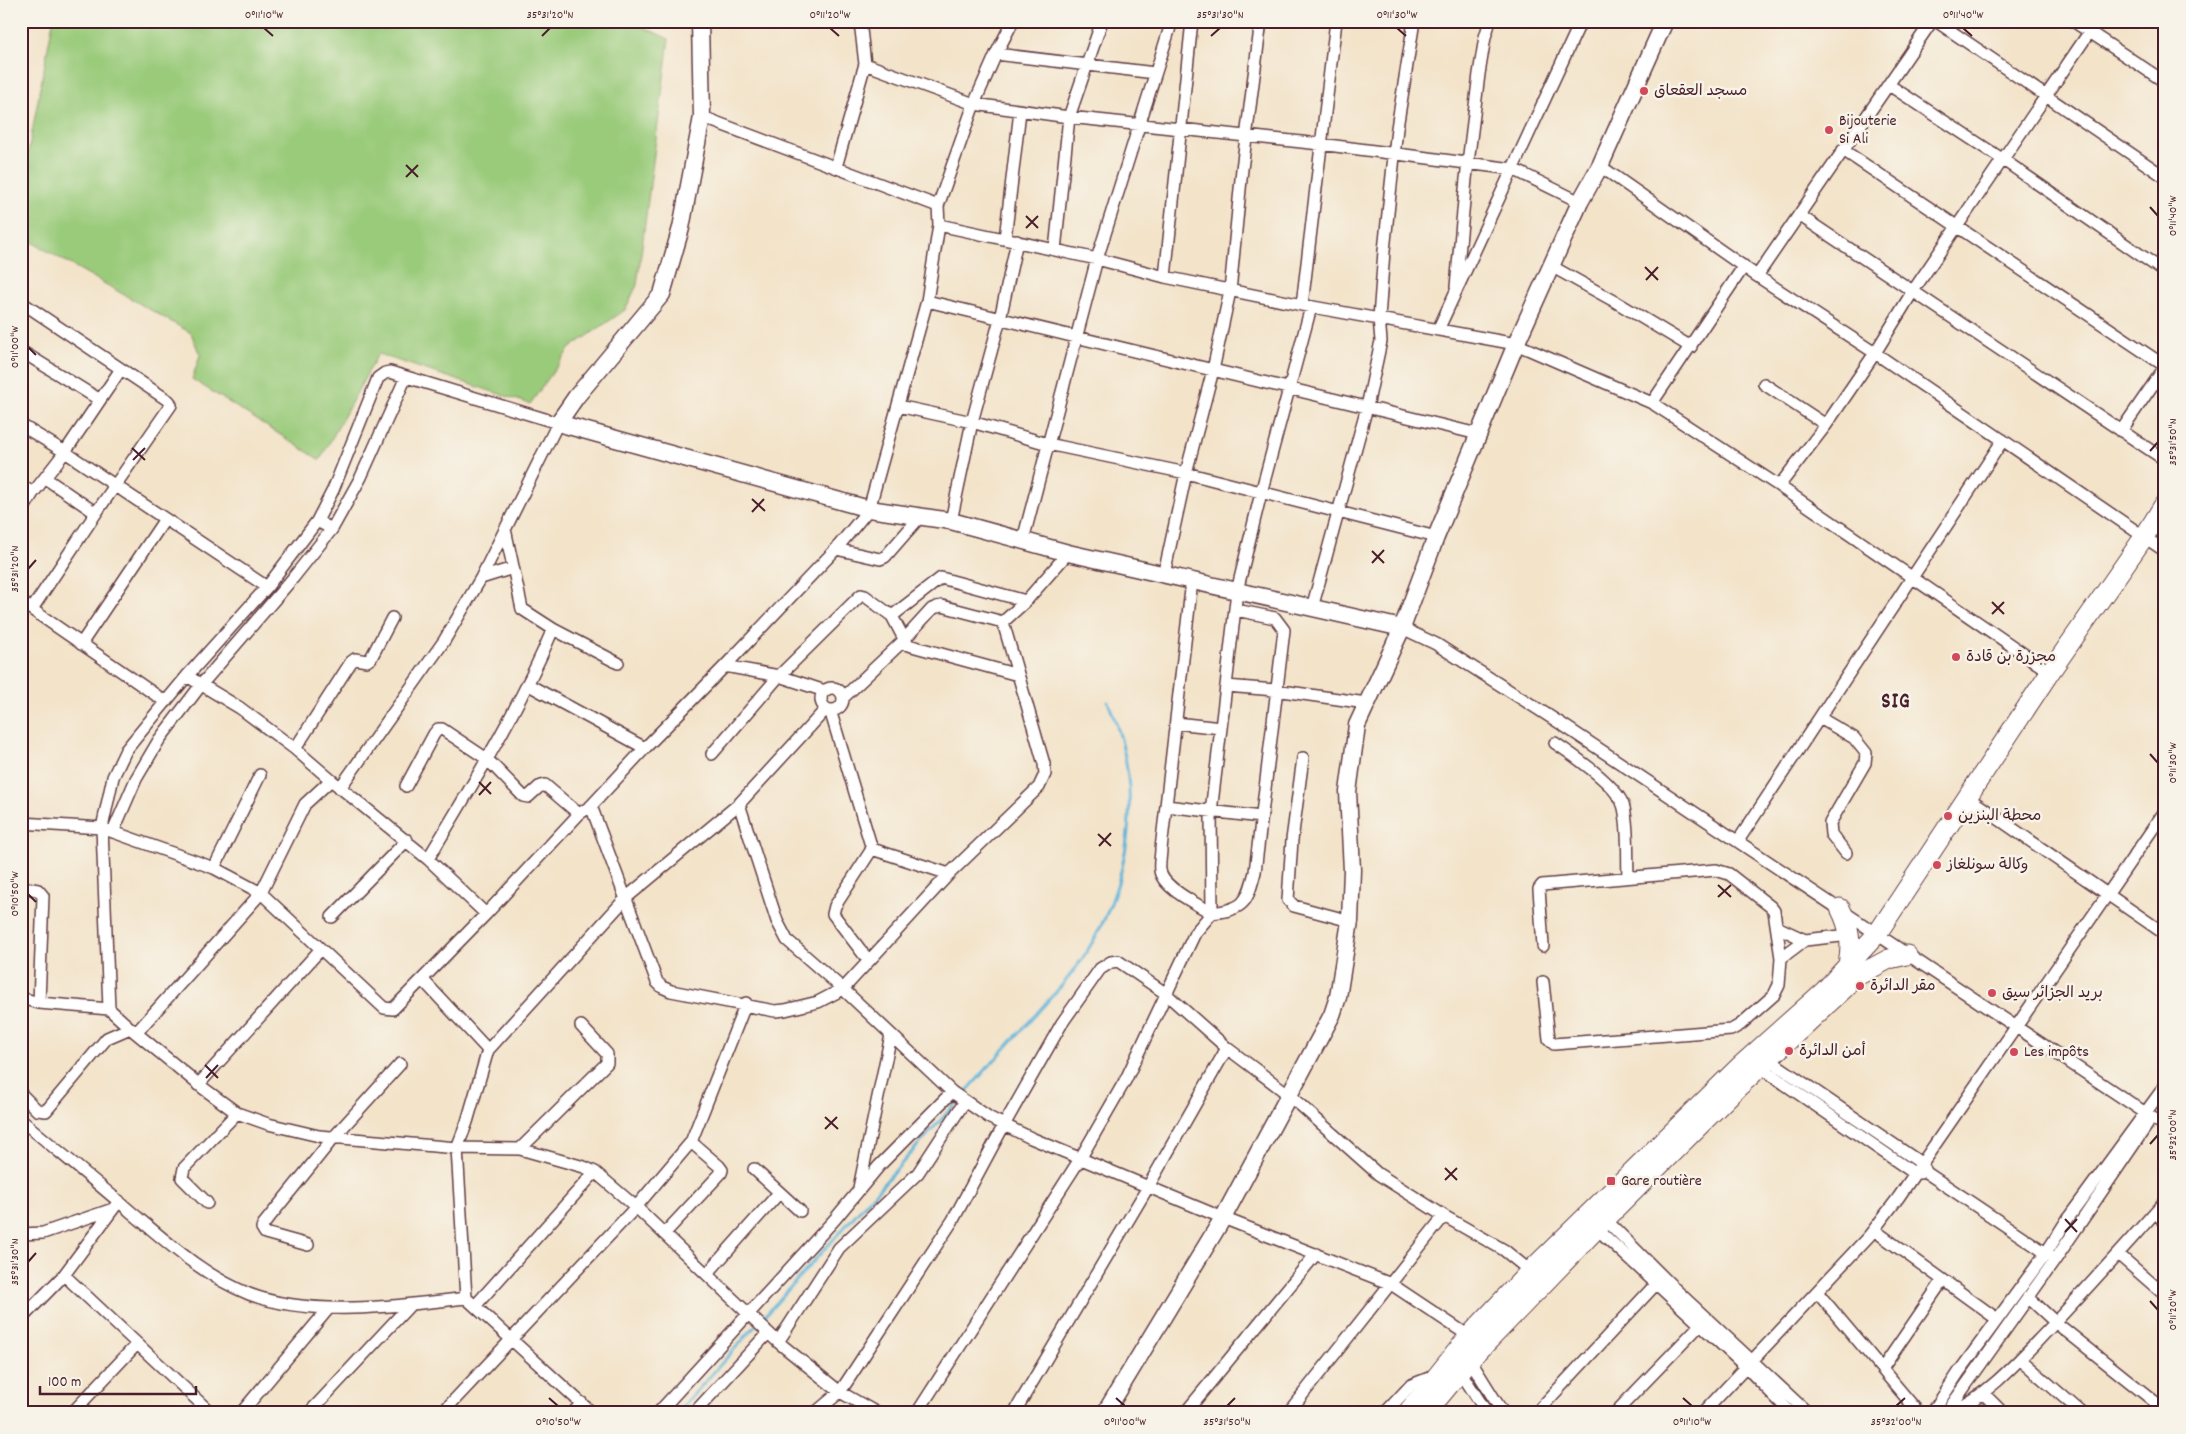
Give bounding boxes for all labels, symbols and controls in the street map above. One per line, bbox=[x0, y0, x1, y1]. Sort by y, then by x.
text: 0°11'10"W bbox=[245, 7, 283, 24]
text: 35°31'20"N bbox=[526, 7, 574, 24]
text: 0°11'20"W bbox=[810, 7, 851, 24]
text: 35°31'30"N bbox=[1196, 7, 1244, 24]
text: 0°11'30"W bbox=[1376, 7, 1418, 24]
text: 0°11'40"W bbox=[1943, 7, 1983, 24]
place label: مسجد العقعاق bbox=[1654, 80, 1747, 103]
marker: مسجد العقعاق bbox=[1638, 85, 1650, 97]
place label: Bijouterie Si Ali bbox=[1839, 110, 1897, 151]
marker: Bijouterie Si Ali bbox=[1823, 124, 1835, 136]
text: 0°11'40"W bbox=[2165, 196, 2182, 236]
text: 0°11'00"W bbox=[7, 326, 24, 368]
text: 35°31'50"N bbox=[2165, 418, 2182, 466]
text: 35°31'20"N bbox=[7, 545, 24, 593]
place label: مجزرة بن قادة bbox=[1966, 646, 2056, 669]
marker: مجزرة بن قادة bbox=[1950, 651, 1962, 663]
district label: SIG bbox=[1881, 688, 1911, 718]
text: 0°11'30"W bbox=[2165, 742, 2182, 784]
place label: محطة البنزين bbox=[1958, 805, 2041, 828]
marker: محطة البنزين bbox=[1942, 810, 1954, 822]
place label: وكالة سونلغاز bbox=[1945, 854, 2028, 877]
marker: وكالة سونلغاز bbox=[1931, 859, 1943, 871]
text: 0°10'50"W bbox=[7, 871, 24, 917]
place label: مقر الدائرة bbox=[1870, 975, 1936, 998]
marker: مقر الدائرة bbox=[1854, 980, 1866, 992]
place label: بريد الجزائر سيق bbox=[2002, 982, 2103, 1005]
marker: بريد الجزائر سيق bbox=[1986, 987, 1998, 999]
place label: أمن الدائرة bbox=[1799, 1040, 1866, 1063]
place label: Les impôts bbox=[2024, 1041, 2089, 1064]
marker: أمن الدائرة bbox=[1783, 1045, 1795, 1057]
marker: Les impôts bbox=[2008, 1046, 2020, 1058]
text: 35°32'00"N bbox=[2165, 1109, 2182, 1160]
place label: Gare routière bbox=[1621, 1170, 1702, 1193]
marker: Gare routière bbox=[1605, 1175, 1617, 1187]
text: 35°31'30"N bbox=[7, 1238, 24, 1286]
text: 0°11'20"W bbox=[2165, 1289, 2182, 1330]
scale bar bbox=[40, 1364, 196, 1396]
text: 100 m bbox=[48, 1372, 81, 1394]
text: 0°10'50"W bbox=[535, 1414, 581, 1431]
text: 0°11'00"W bbox=[1104, 1414, 1146, 1431]
text: 35°31'50"N bbox=[1203, 1414, 1251, 1431]
text: 0°11'10"W bbox=[1673, 1414, 1711, 1431]
text: 35°32'00"N bbox=[1871, 1414, 1922, 1431]

